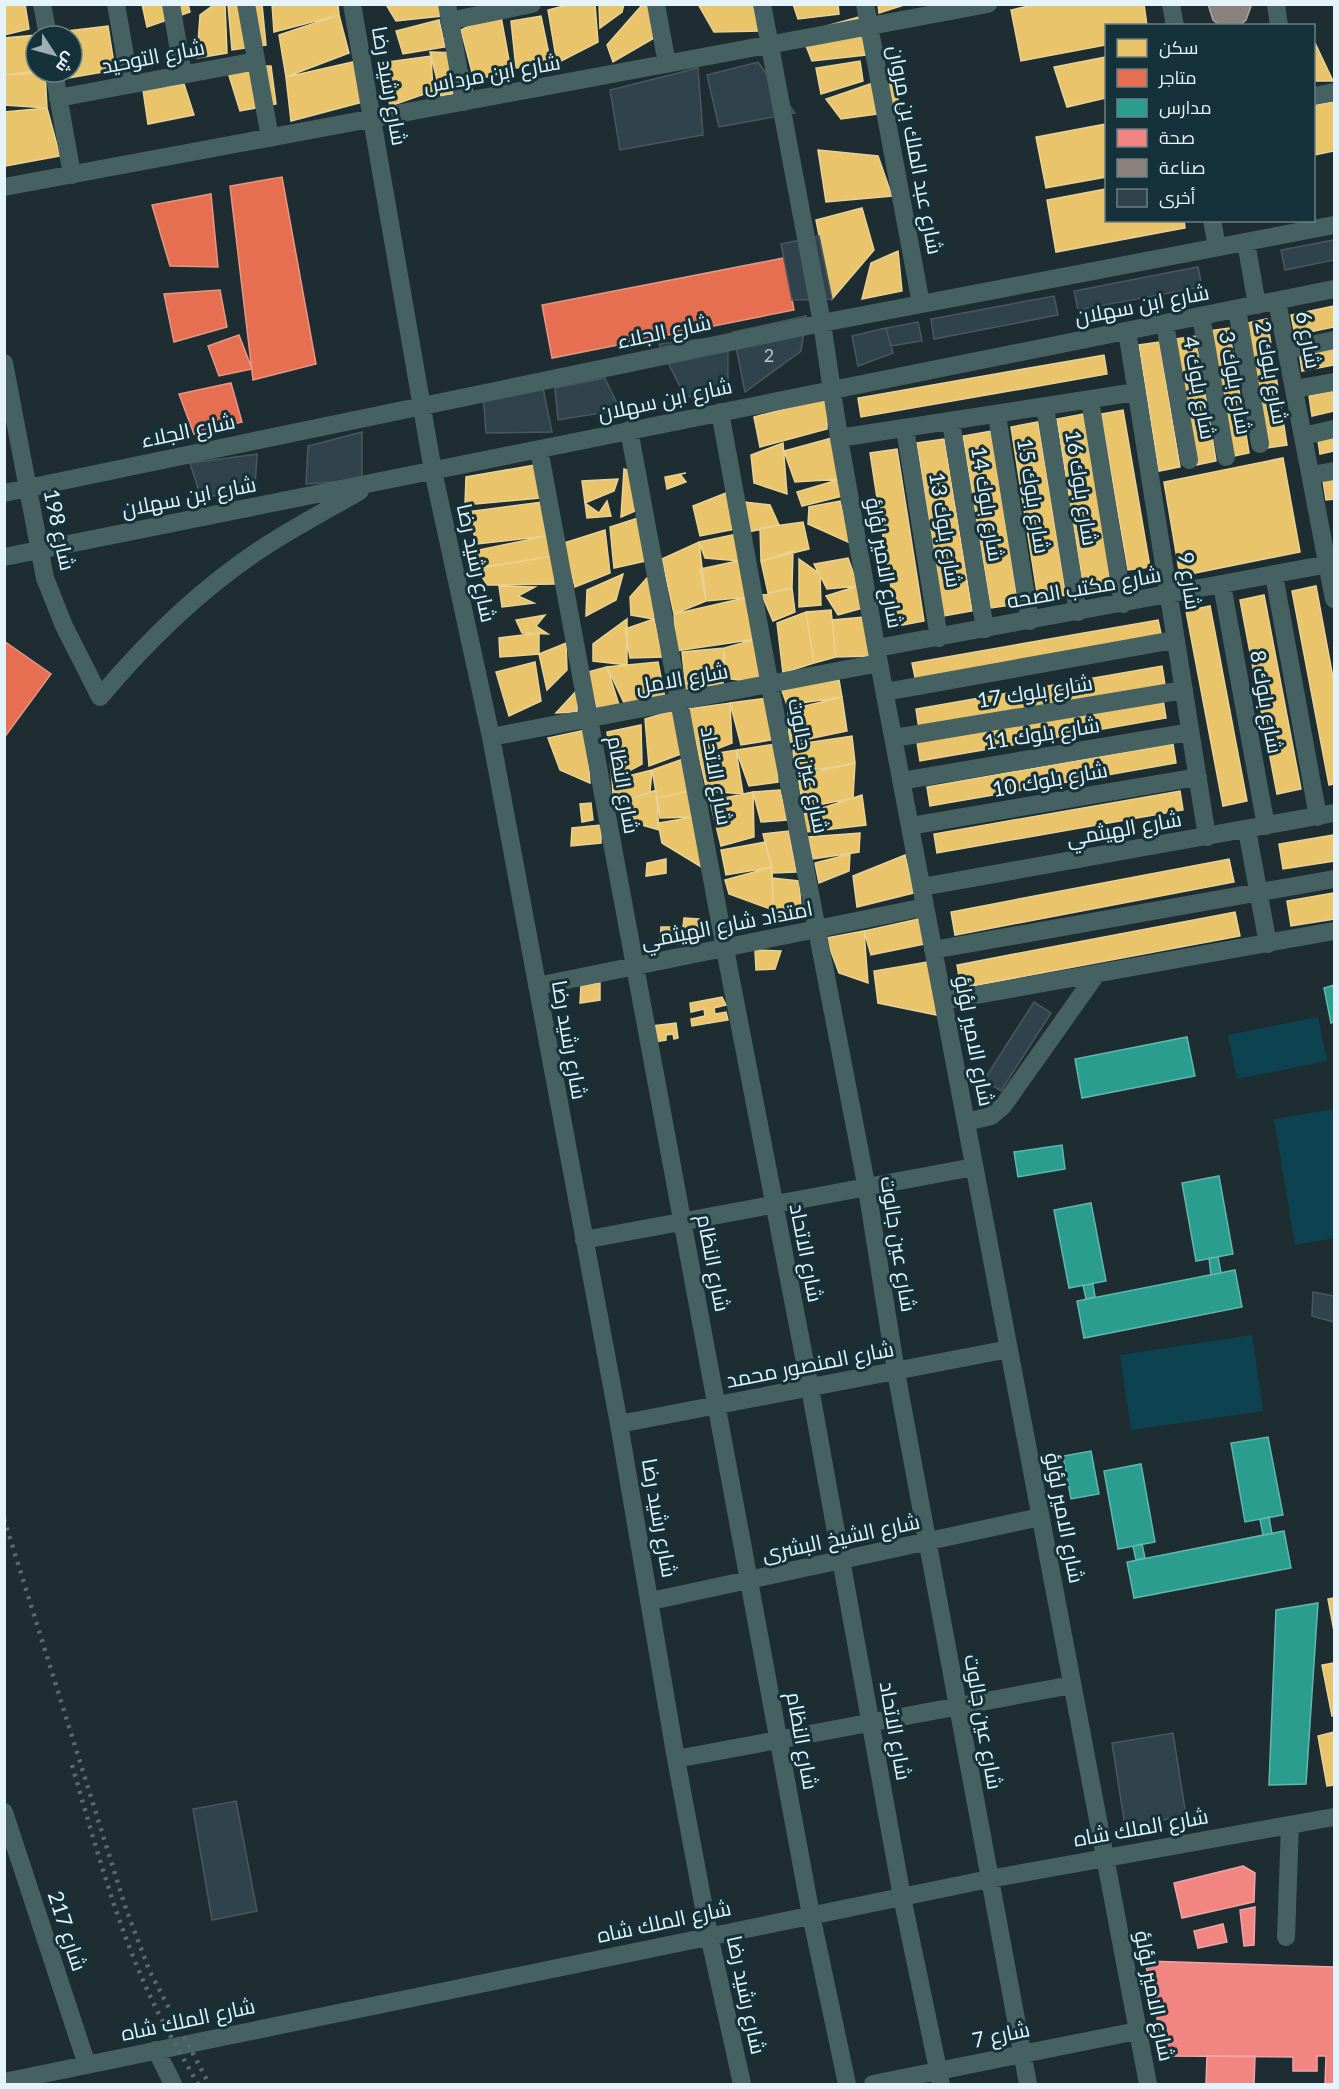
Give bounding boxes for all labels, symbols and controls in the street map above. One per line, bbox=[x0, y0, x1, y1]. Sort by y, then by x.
north arrow bbox=[24, 24, 84, 84]
street label: شارع رشيد رضا bbox=[365, 24, 413, 148]
legend bbox=[1105, 24, 1315, 222]
street label: شارع التوحيد bbox=[99, 33, 207, 81]
text: سكن bbox=[1159, 36, 1198, 59]
street label: شارع عبد الملك بن مروان bbox=[881, 43, 949, 257]
street label: شارع ابن مرداس bbox=[421, 48, 563, 100]
text: ش bbox=[52, 49, 80, 77]
text: متاجر bbox=[1158, 66, 1197, 89]
text: مدارس bbox=[1159, 96, 1212, 119]
text: صحة bbox=[1159, 126, 1195, 148]
text: صناعة bbox=[1159, 156, 1205, 178]
text: أخرى bbox=[1159, 186, 1196, 209]
street label: شارع ابن سهلان bbox=[1072, 278, 1212, 332]
street label: شارع الجلاء bbox=[614, 308, 714, 356]
street label: شارع 6 bbox=[1289, 309, 1327, 371]
street label: شارع بلوك 2 bbox=[1248, 319, 1294, 427]
street label: شارع بلوك 3 bbox=[1212, 329, 1258, 437]
street label: شارع بلوك 4 bbox=[1176, 334, 1222, 442]
house number: 2 bbox=[764, 344, 774, 366]
street label: شارع ابن سهلان bbox=[595, 372, 735, 428]
street label: شارع الجلاء bbox=[138, 407, 238, 455]
street label: شارع بلوك 16 bbox=[1058, 428, 1104, 548]
street label: شارع بلوك 15 bbox=[1010, 436, 1056, 556]
street label: شارع بلوك 14 bbox=[964, 444, 1010, 564]
street label: شارع ابن سهلان bbox=[119, 470, 259, 524]
street label: شارع بلوك 13 bbox=[922, 470, 968, 590]
street label: شارع 198 bbox=[37, 487, 81, 573]
street label: شارع الامير لؤلؤ bbox=[859, 495, 909, 631]
street label: شارع رشيد رضا bbox=[450, 501, 502, 625]
street label: شارع 9 bbox=[1171, 550, 1207, 612]
street label: شارع مكتب الصحه bbox=[1005, 561, 1163, 615]
street label: شارع بلوك 8 bbox=[1243, 648, 1289, 756]
street label: شارع الامل bbox=[634, 657, 730, 701]
street label: شارع بلوك 17 bbox=[975, 669, 1095, 715]
street label: شارع عين جالوت bbox=[781, 696, 835, 836]
street label: شارع بلوك 11 bbox=[982, 711, 1102, 757]
street label: شارع الاتحاد bbox=[694, 724, 738, 828]
street label: شارع النظام bbox=[601, 734, 645, 836]
street label: شارع بلوك 10 bbox=[990, 756, 1110, 804]
street label: شارع الهيثمي bbox=[1064, 805, 1184, 855]
street label: امتداد شارع الهيثمي bbox=[639, 895, 816, 957]
street label: شارع الامير لؤلؤ bbox=[948, 973, 1000, 1109]
street label: شارع رشيد رضا bbox=[545, 978, 593, 1102]
street label: شارع عين جالوت bbox=[873, 1174, 923, 1314]
street label: شارع الاتحاد bbox=[783, 1201, 829, 1305]
street label: شارع النظام bbox=[690, 1212, 736, 1314]
street label: شارع المنصور محمد bbox=[724, 1335, 896, 1395]
street label: شارع الامير لؤلؤ bbox=[1038, 1450, 1090, 1586]
street label: شارع رشيد رضا bbox=[635, 1456, 683, 1580]
street label: شارع الشيخ البشرى bbox=[759, 1508, 923, 1568]
street label: شارع عين جالوت bbox=[957, 1652, 1009, 1792]
street label: شارع الاتحاد bbox=[873, 1679, 917, 1783]
street label: شارع النظام bbox=[780, 1690, 824, 1792]
street label: شارع الملك شاه bbox=[1071, 1802, 1211, 1854]
street label: شارع 217 bbox=[41, 1887, 93, 1975]
street label: شارع الملك شاه bbox=[594, 1894, 734, 1950]
street label: شارع الامير لؤلؤ bbox=[1128, 1928, 1180, 2064]
street label: شارع رشيد رضا bbox=[720, 1933, 772, 2057]
street label: شارع الملك شاه bbox=[118, 1992, 258, 2048]
street label: شارع 7 bbox=[970, 2015, 1032, 2055]

